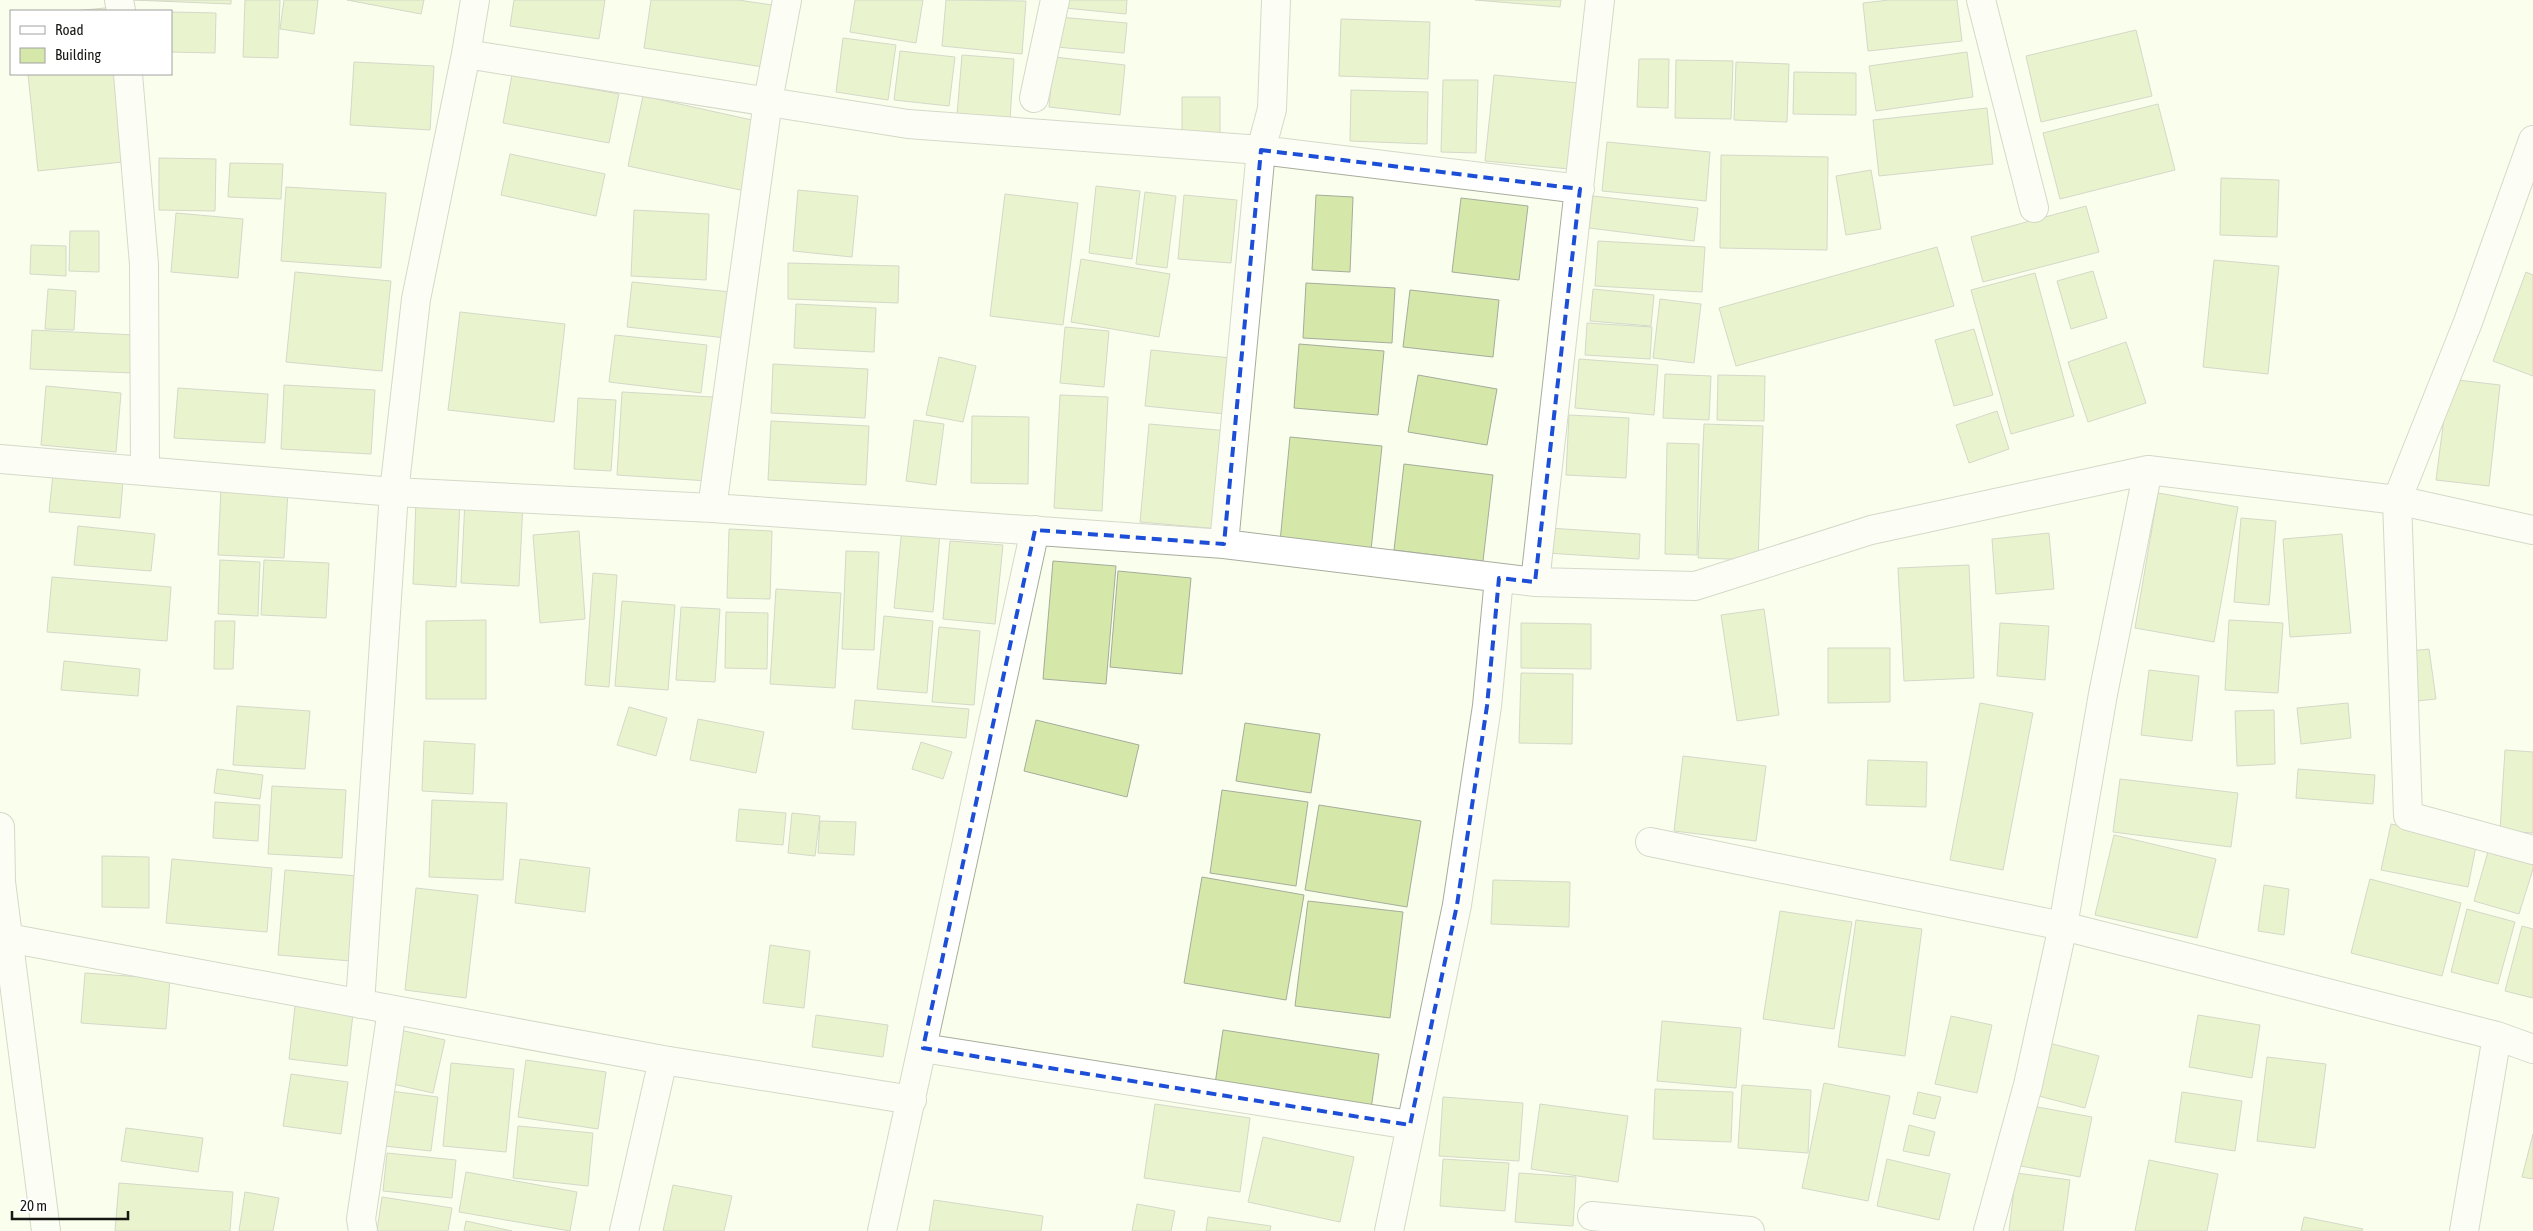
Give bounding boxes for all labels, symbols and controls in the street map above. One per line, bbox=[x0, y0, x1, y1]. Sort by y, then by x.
legend bbox=[10, 10, 172, 75]
text: Road bbox=[55, 21, 84, 38]
text: Building bbox=[55, 46, 101, 63]
scale bar bbox=[12, 1188, 129, 1220]
text: 20 m bbox=[20, 1197, 47, 1214]

